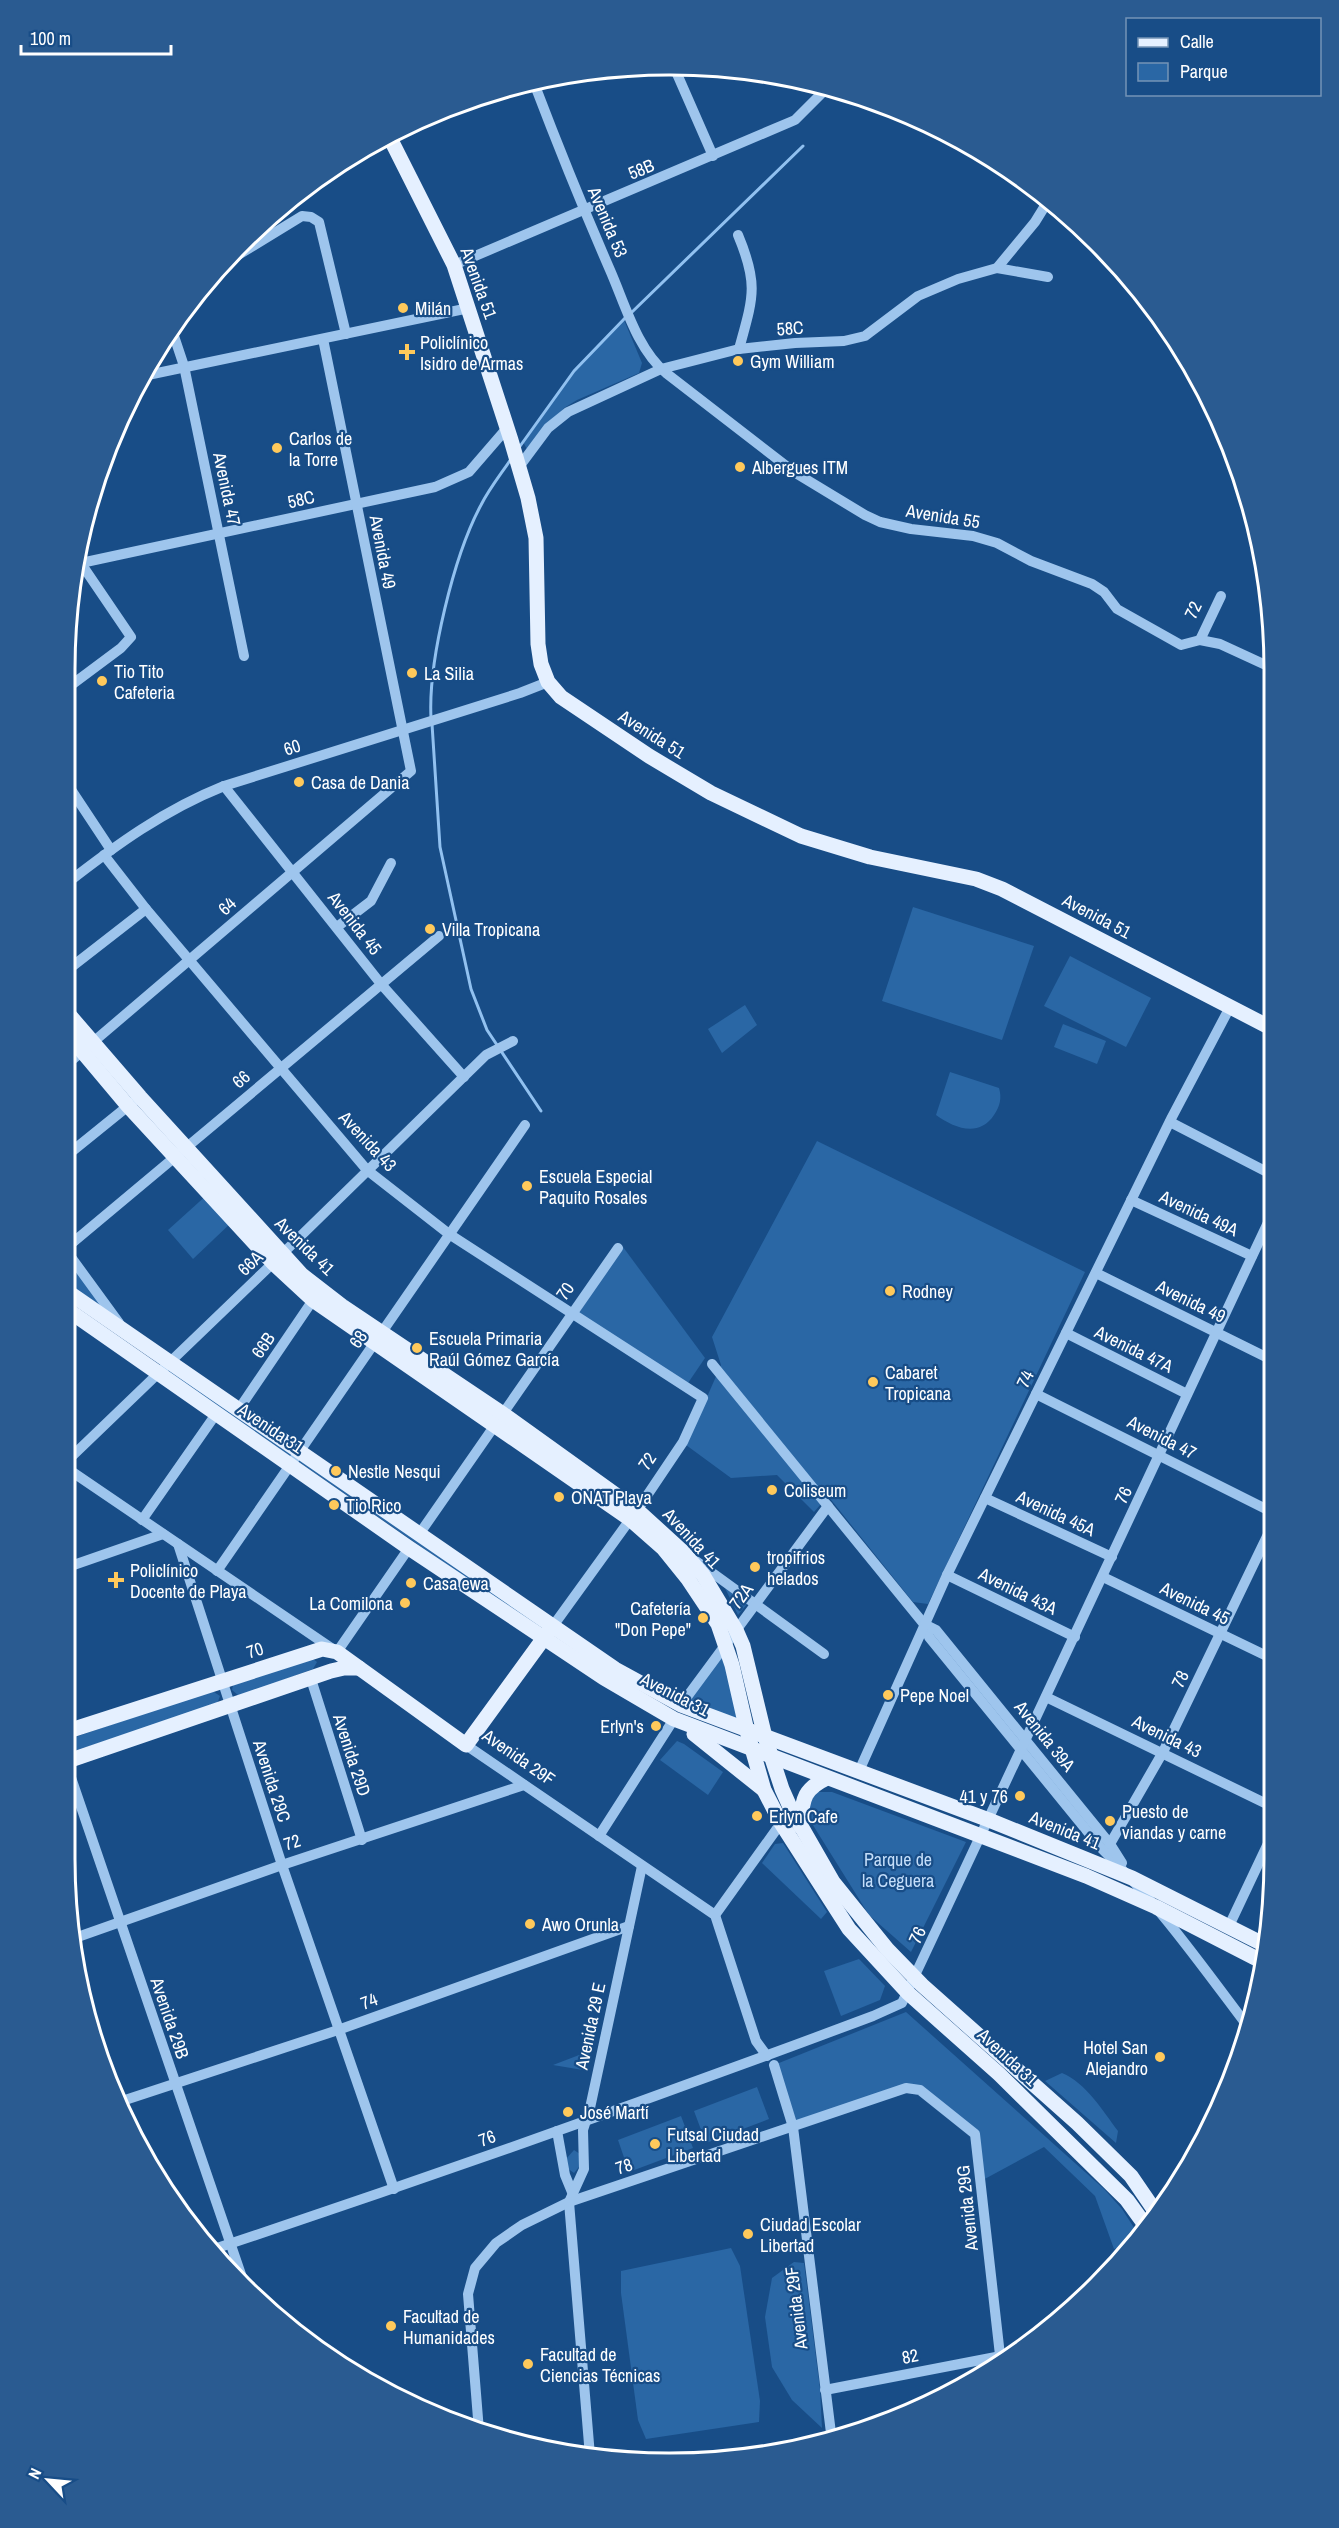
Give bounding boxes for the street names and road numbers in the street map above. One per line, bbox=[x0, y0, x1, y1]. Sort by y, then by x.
street label: 58B bbox=[624, 152, 658, 186]
street label: Avenida 53 bbox=[582, 182, 634, 261]
street label: Avenida 51 bbox=[454, 243, 504, 323]
street label: 58C bbox=[776, 315, 804, 341]
street label: Avenida 47 bbox=[207, 449, 247, 528]
street label: 58C bbox=[285, 484, 317, 514]
street label: Avenida 55 bbox=[903, 498, 982, 534]
street label: Avenida 49 bbox=[363, 512, 402, 591]
street label: 72 bbox=[1178, 597, 1208, 623]
street label: Avenida 51 bbox=[613, 703, 691, 765]
street label: 60 bbox=[280, 733, 304, 761]
street label: Avenida 45 bbox=[322, 885, 388, 960]
street label: Avenida 51 bbox=[1057, 887, 1136, 945]
street label: 64 bbox=[213, 891, 241, 921]
street label: 66 bbox=[227, 1064, 255, 1094]
street label: Avenida 43 bbox=[333, 1105, 403, 1177]
street label: Avenida 49A bbox=[1155, 1183, 1243, 1242]
street label: Avenida 41 bbox=[269, 1210, 341, 1281]
street label: 66A bbox=[232, 1245, 268, 1281]
street label: Avenida 49 bbox=[1151, 1273, 1230, 1329]
street label: 70 bbox=[550, 1277, 580, 1305]
street label: Avenida 47A bbox=[1090, 1319, 1177, 1379]
street label: 68 bbox=[343, 1325, 373, 1353]
street label: 66B bbox=[245, 1327, 281, 1363]
street label: 74 bbox=[1010, 1366, 1040, 1392]
street label: Avenida 31 bbox=[232, 1396, 309, 1460]
street label: Avenida 47 bbox=[1122, 1409, 1201, 1465]
street label: 72 bbox=[632, 1447, 662, 1475]
street label: 76 bbox=[1108, 1482, 1138, 1508]
street label: Avenida 45A bbox=[1012, 1483, 1100, 1542]
street label: Avenida 41 bbox=[657, 1502, 727, 1574]
street label: Avenida 43A bbox=[974, 1561, 1061, 1621]
street label: Avenida 45 bbox=[1155, 1575, 1234, 1631]
street label: 72A bbox=[723, 1578, 759, 1614]
street label: 70 bbox=[243, 1636, 267, 1664]
street label: Avenida 31 bbox=[635, 1666, 715, 1722]
street label: 78 bbox=[1165, 1666, 1195, 1692]
street label: Avenida 39A bbox=[1008, 1695, 1081, 1777]
street label: Avenida 43 bbox=[1127, 1708, 1206, 1764]
street label: Avenida 29D bbox=[327, 1710, 377, 1799]
street label: Avenida 29F bbox=[477, 1722, 560, 1791]
street label: Avenida 29C bbox=[247, 1736, 297, 1825]
street label: Avenida 41 bbox=[1025, 1804, 1105, 1856]
street label: 72 bbox=[280, 1828, 304, 1856]
street label: 76 bbox=[902, 1922, 932, 1948]
street label: Avenida 29B bbox=[144, 1973, 196, 2062]
street label: Avenida 29 E bbox=[568, 1980, 611, 2073]
street label: 74 bbox=[357, 1986, 381, 2016]
street label: Avenida 31 bbox=[972, 2022, 1044, 2092]
street label: 76 bbox=[475, 2123, 499, 2153]
street label: 78 bbox=[612, 2152, 636, 2180]
street label: Avenida 29G bbox=[950, 2164, 984, 2253]
street label: Avenida 29F bbox=[779, 2265, 814, 2352]
street label: 82 bbox=[900, 2342, 920, 2370]

